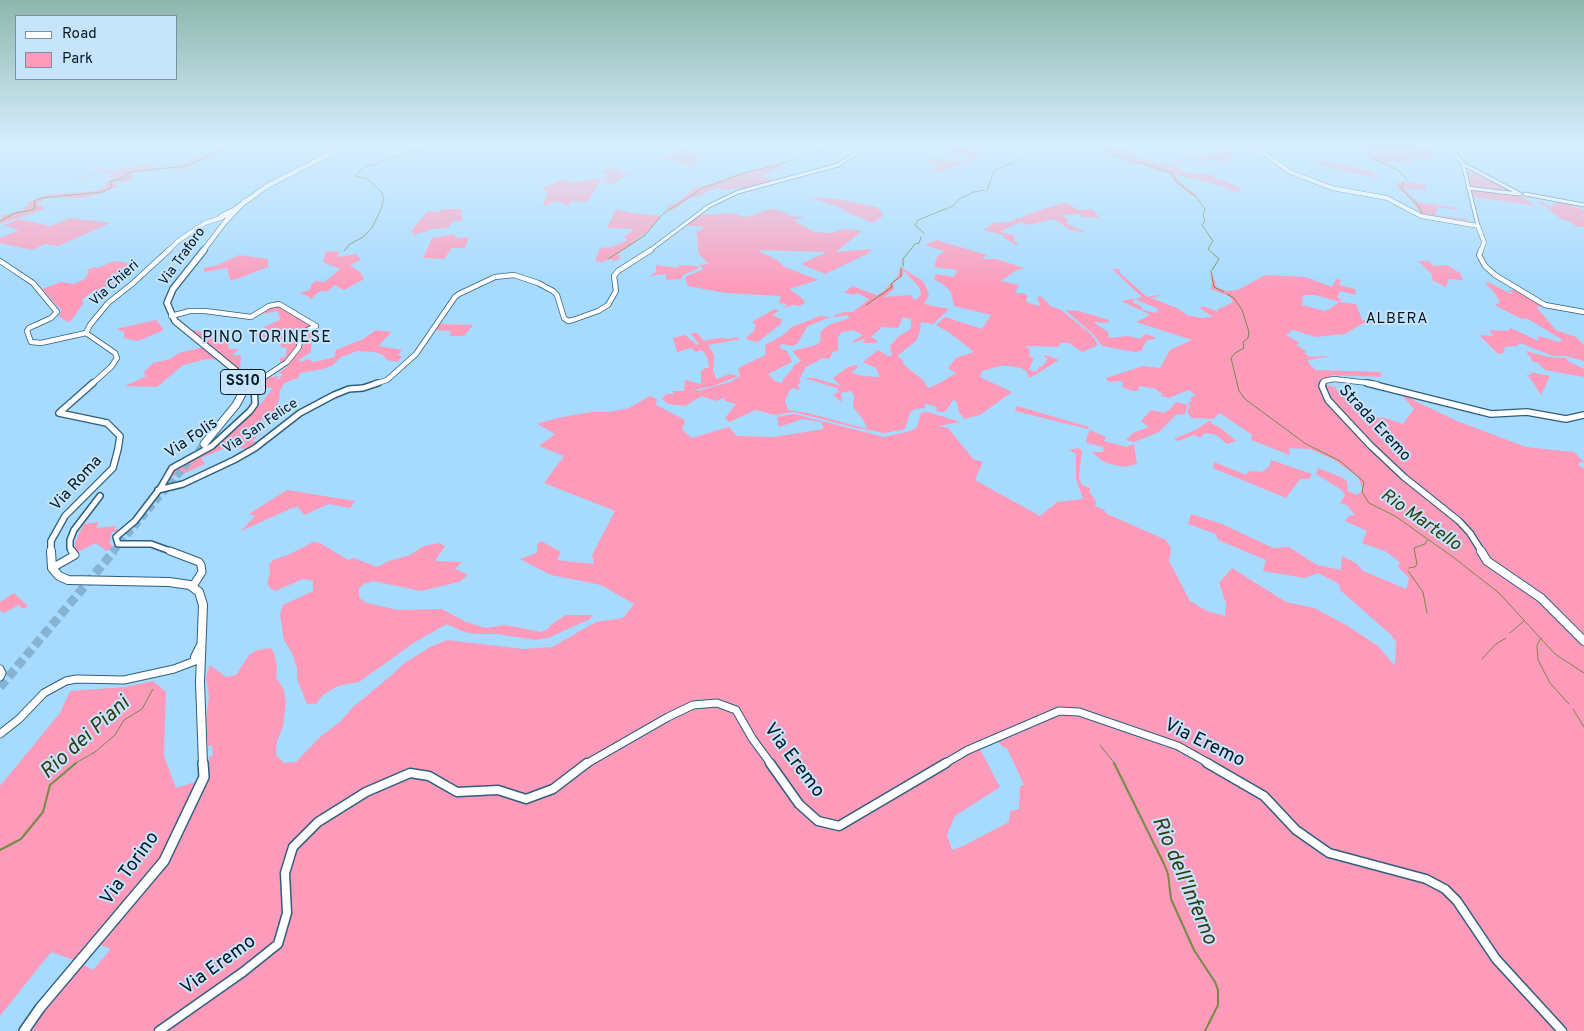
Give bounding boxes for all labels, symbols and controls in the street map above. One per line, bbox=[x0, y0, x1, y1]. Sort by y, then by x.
legend bbox=[15, 15, 178, 80]
text: Road bbox=[62, 25, 97, 44]
text: Park bbox=[62, 50, 93, 69]
street label: Via Traforo bbox=[156, 225, 210, 289]
street label: Via Chieri bbox=[87, 258, 143, 310]
district label: ALBERA bbox=[1365, 311, 1429, 329]
district label: PINO TORINESE bbox=[201, 329, 333, 349]
road number: SS10 bbox=[220, 370, 266, 394]
street label: Strada Eremo bbox=[1334, 382, 1414, 466]
street label: Via San Felice bbox=[220, 396, 302, 458]
street label: Via Folis bbox=[162, 415, 222, 463]
street label: Via Roma bbox=[47, 452, 107, 516]
water label: Rio Martello bbox=[1376, 485, 1464, 557]
water label: Rio dei Piani bbox=[36, 692, 136, 786]
street label: Via Eremo bbox=[1160, 715, 1248, 773]
street label: Via Eremo bbox=[758, 719, 828, 803]
water label: Rio dell'Inferno bbox=[1145, 813, 1221, 949]
street label: Via Torino bbox=[97, 828, 165, 910]
street label: Via Eremo bbox=[177, 931, 261, 1001]

